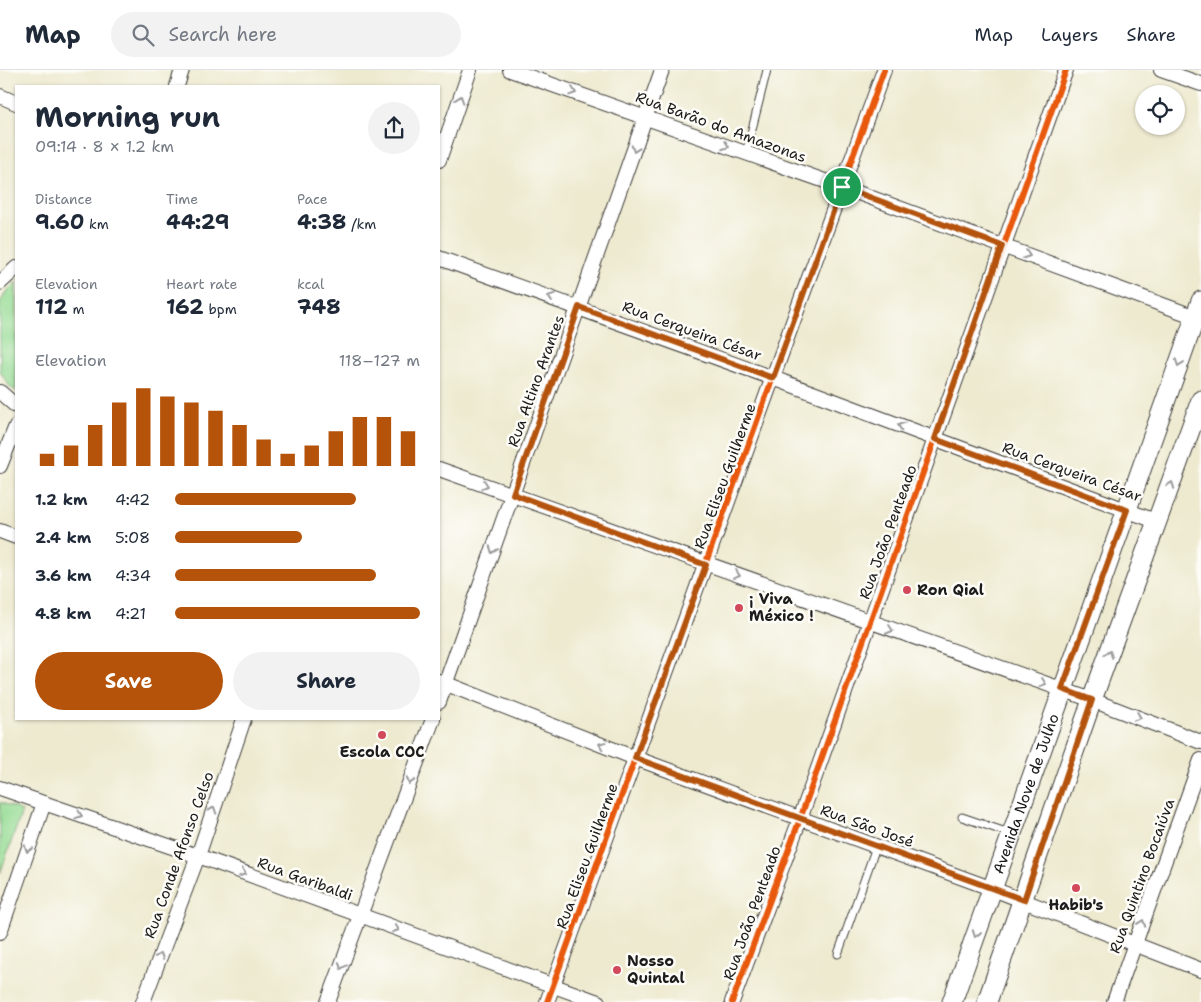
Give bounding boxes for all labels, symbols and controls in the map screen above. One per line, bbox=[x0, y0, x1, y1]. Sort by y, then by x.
search box bbox=[111, 12, 461, 57]
text: Map bbox=[25, 19, 81, 51]
icon: search bbox=[129, 21, 157, 49]
text: Search here bbox=[169, 22, 277, 47]
text: Map bbox=[975, 23, 1013, 47]
text: Layers bbox=[1041, 23, 1098, 47]
text: Share bbox=[1126, 23, 1176, 47]
map controls bbox=[1135, 85, 1185, 135]
button: locate bbox=[1135, 85, 1185, 135]
one-way arrow bbox=[568, 86, 577, 96]
street label: Rua Barão do Amazonas bbox=[633, 87, 809, 167]
one-way arrow bbox=[454, 95, 464, 103]
text: Morning run bbox=[35, 98, 220, 136]
button: share bbox=[368, 102, 420, 154]
text: 09:14 · 8 × 1.2 km bbox=[35, 136, 174, 157]
one-way arrow bbox=[721, 140, 730, 150]
one-way arrow bbox=[631, 144, 641, 153]
pin bbox=[821, 166, 863, 208]
icon: arrive bbox=[828, 173, 856, 201]
text: Distance bbox=[35, 190, 92, 208]
text: Time bbox=[166, 190, 198, 208]
text: Pace bbox=[297, 190, 328, 208]
text: 9.60 bbox=[35, 208, 84, 236]
text: 44:29 bbox=[166, 208, 229, 236]
text: 4:38 bbox=[297, 208, 346, 236]
text: km bbox=[84, 215, 109, 233]
text: /km bbox=[346, 215, 376, 233]
one-way arrow bbox=[1022, 249, 1031, 259]
text: Elevation bbox=[35, 275, 98, 293]
text: Heart rate bbox=[166, 275, 237, 293]
text: kcal bbox=[297, 275, 324, 293]
text: 112 bbox=[35, 293, 68, 321]
text: 162 bbox=[166, 293, 204, 321]
text: 748 bbox=[297, 293, 341, 321]
one-way arrow bbox=[548, 293, 556, 303]
street label: Rua Cerqueira César bbox=[620, 296, 764, 366]
text: m bbox=[68, 300, 84, 318]
text: bpm bbox=[204, 300, 237, 318]
street label: Rua Altino Arantes bbox=[503, 312, 569, 450]
text: Elevation bbox=[35, 350, 107, 371]
text: 118–127 m bbox=[339, 350, 420, 371]
one-way arrow bbox=[1175, 358, 1185, 367]
street label: Rua Eliseu Guilherme bbox=[689, 400, 761, 552]
one-way arrow bbox=[897, 422, 906, 432]
street label: Rua Cerqueira César bbox=[1000, 437, 1144, 507]
street label: Rua João Penteado bbox=[854, 462, 922, 602]
one-way arrow bbox=[480, 479, 489, 489]
one-way arrow bbox=[1165, 481, 1175, 490]
text: 1.2 km bbox=[35, 489, 88, 510]
text: 4:42 bbox=[115, 489, 150, 510]
text: 2.4 km bbox=[35, 527, 91, 548]
text: 5:08 bbox=[115, 527, 150, 548]
one-way arrow bbox=[489, 545, 499, 553]
text: 3.6 km bbox=[35, 565, 92, 586]
text: 4:34 bbox=[115, 565, 151, 586]
one-way arrow bbox=[732, 569, 740, 579]
place label: Ron Qial bbox=[917, 580, 984, 600]
marker: Ron Qial bbox=[901, 584, 913, 596]
place label: ¡ Viva México ! bbox=[749, 589, 814, 626]
marker: ¡ Viva México ! bbox=[733, 602, 745, 614]
text: 4.8 km bbox=[35, 603, 91, 624]
text: 4:21 bbox=[115, 603, 146, 624]
one-way arrow bbox=[885, 624, 893, 634]
one-way arrow bbox=[1103, 650, 1113, 659]
button: Save bbox=[35, 652, 223, 710]
button: Share bbox=[233, 652, 420, 710]
one-way arrow bbox=[1038, 677, 1047, 687]
street label: Avenida Nove de Julho bbox=[988, 711, 1064, 877]
one-way arrow bbox=[1133, 711, 1142, 722]
marker: Escola COC bbox=[376, 729, 388, 741]
one-way arrow bbox=[599, 741, 607, 751]
place label: Escola COC bbox=[339, 742, 425, 762]
street label: Rua Conde Afonso Celso bbox=[139, 769, 219, 941]
one-way arrow bbox=[406, 776, 416, 785]
street label: Rua Eliseu Guilherme bbox=[551, 780, 623, 932]
street label: Rua Quintino Bocaiúva bbox=[1105, 795, 1180, 956]
street label: Rua São José bbox=[817, 800, 917, 852]
one-way arrow bbox=[207, 807, 217, 815]
one-way arrow bbox=[74, 810, 83, 820]
street label: Rua João Penteado bbox=[718, 843, 786, 983]
one-way arrow bbox=[24, 845, 34, 853]
street label: Rua Garibaldi bbox=[255, 852, 355, 906]
one-way arrow bbox=[239, 867, 247, 877]
marker: Habib's bbox=[1070, 882, 1082, 894]
place label: Habib's bbox=[1049, 895, 1104, 915]
one-way arrow bbox=[1136, 919, 1146, 928]
one-way arrow bbox=[391, 923, 400, 933]
one-way arrow bbox=[972, 930, 982, 938]
place label: Nosso Quintal bbox=[627, 951, 685, 988]
one-way arrow bbox=[154, 953, 164, 961]
one-way arrow bbox=[338, 962, 348, 970]
marker: Nosso Quintal bbox=[611, 964, 623, 976]

